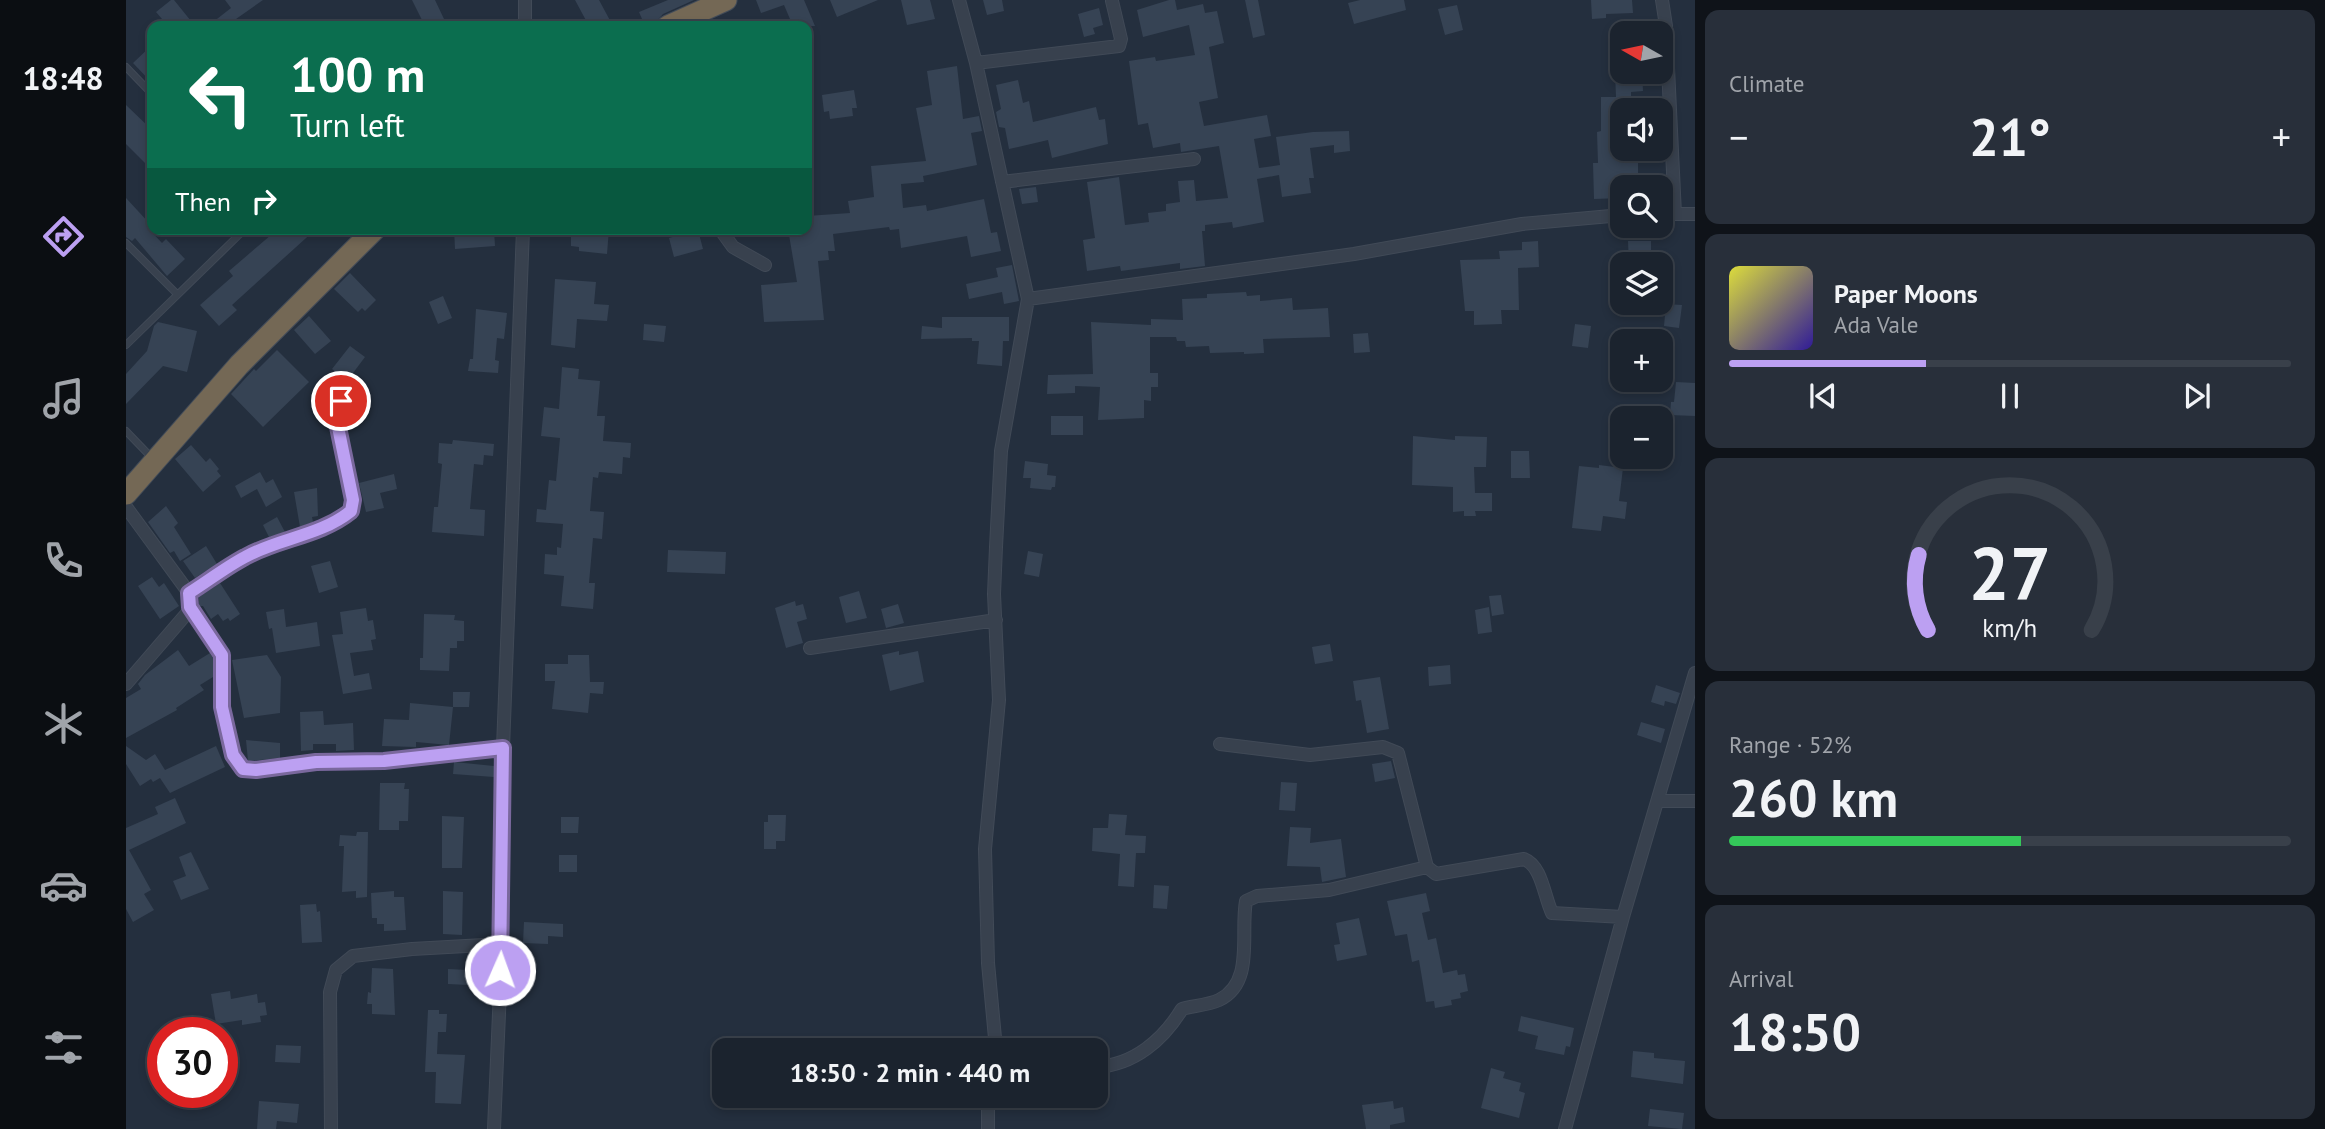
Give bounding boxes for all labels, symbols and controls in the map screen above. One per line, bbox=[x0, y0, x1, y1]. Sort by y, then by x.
north arrow bbox=[1610, 21, 1673, 84]
map controls bbox=[1610, 21, 1673, 469]
text: 100 m bbox=[290, 42, 425, 106]
icon: left bbox=[175, 49, 266, 140]
text: 18:48 bbox=[22, 57, 104, 99]
text: Climate bbox=[1729, 69, 1804, 98]
button: sound bbox=[1610, 98, 1673, 161]
text: 21° bbox=[1969, 103, 2051, 170]
text: Turn left bbox=[290, 104, 405, 146]
text: − bbox=[1729, 112, 1748, 161]
text: + bbox=[2272, 112, 2291, 161]
button: search bbox=[1610, 175, 1673, 238]
icon: right bbox=[245, 182, 283, 220]
text: Then bbox=[175, 185, 231, 218]
icon: directions bbox=[39, 212, 88, 261]
button: layers bbox=[1610, 252, 1673, 315]
text: Paper Moons bbox=[1834, 277, 1978, 310]
text: Ada Vale bbox=[1834, 310, 1918, 339]
button: + bbox=[1610, 329, 1673, 392]
pin bbox=[311, 371, 371, 431]
icon: music bbox=[39, 374, 88, 423]
icon: previous bbox=[1804, 377, 1842, 415]
icon: pause bbox=[1991, 377, 2029, 415]
icon: next bbox=[2178, 377, 2216, 415]
icon: arrive bbox=[322, 382, 360, 420]
button: − bbox=[1610, 406, 1673, 469]
text: 27 bbox=[1969, 527, 2051, 621]
icon: phone bbox=[39, 536, 88, 585]
text: km/h bbox=[1983, 612, 2037, 644]
icon: climate bbox=[39, 699, 88, 748]
text: Range · 52% bbox=[1729, 730, 1852, 759]
text: 260 km bbox=[1729, 764, 1898, 831]
icon: car bbox=[39, 861, 88, 910]
position arrow bbox=[463, 933, 537, 1007]
text: Arrival bbox=[1729, 964, 1793, 993]
text: 18:50 bbox=[1729, 998, 1861, 1065]
speed limit sign: 30 bbox=[147, 1017, 238, 1108]
icon: filters bbox=[39, 1023, 88, 1072]
text: 18:50 · 2 min · 440 m bbox=[790, 1056, 1030, 1089]

